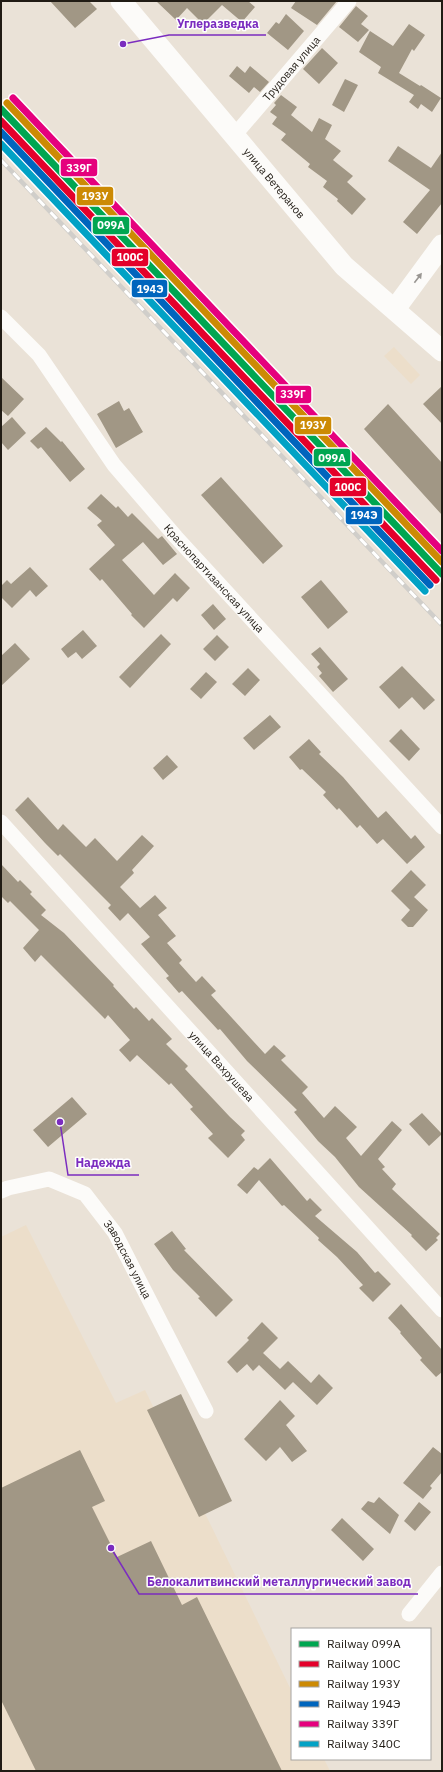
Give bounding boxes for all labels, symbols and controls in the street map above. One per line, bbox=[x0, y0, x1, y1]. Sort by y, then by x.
callout: Углеразведка bbox=[169, 11, 266, 35]
text: Углеразведка bbox=[177, 16, 259, 31]
street label: Трудовая улица bbox=[260, 33, 323, 104]
street label: улица Ветеранов bbox=[240, 145, 308, 221]
line badge: 339Г bbox=[60, 158, 98, 177]
text: 339Г bbox=[66, 161, 92, 175]
line badge: 193У bbox=[76, 186, 114, 206]
text: 193У bbox=[82, 189, 108, 203]
line badge: 099А bbox=[92, 216, 130, 235]
text: 099А bbox=[97, 218, 125, 232]
line badge: 100C bbox=[111, 248, 149, 267]
text: 100C bbox=[117, 250, 143, 264]
one-way arrow bbox=[414, 272, 422, 283]
line badge: 194Э bbox=[131, 279, 168, 298]
text: 194Э bbox=[136, 282, 164, 296]
line badge: 339Г bbox=[275, 385, 312, 404]
text: 339Г bbox=[280, 387, 306, 401]
line badge: 193У bbox=[294, 416, 332, 435]
text: 193У bbox=[300, 418, 326, 432]
line badge: 099А bbox=[313, 448, 351, 467]
text: 099А bbox=[318, 451, 346, 465]
line badge: 100C bbox=[329, 477, 367, 497]
text: 100C bbox=[335, 480, 361, 494]
line badge: 194Э bbox=[345, 506, 383, 525]
text: 194Э bbox=[350, 508, 378, 522]
street label: Краснопартизанская улица bbox=[161, 521, 267, 636]
street label: улица Вахрушева bbox=[186, 1028, 257, 1104]
callout: Надежда bbox=[68, 1151, 139, 1175]
text: Надежда bbox=[75, 1155, 131, 1170]
street label: Заводская улица bbox=[101, 1217, 155, 1301]
callout: Белокалитвинский металлургический завод bbox=[139, 1570, 418, 1594]
text: Белокалитвинский металлургический завод bbox=[147, 1574, 411, 1589]
legend bbox=[291, 1628, 431, 1760]
text: Railway 099А bbox=[327, 1636, 401, 1651]
text: Railway 100C bbox=[327, 1656, 401, 1671]
text: Railway 193У bbox=[327, 1676, 400, 1691]
text: Railway 194Э bbox=[327, 1696, 401, 1711]
text: Railway 339Г bbox=[327, 1716, 399, 1731]
text: Railway 340С bbox=[327, 1736, 401, 1751]

